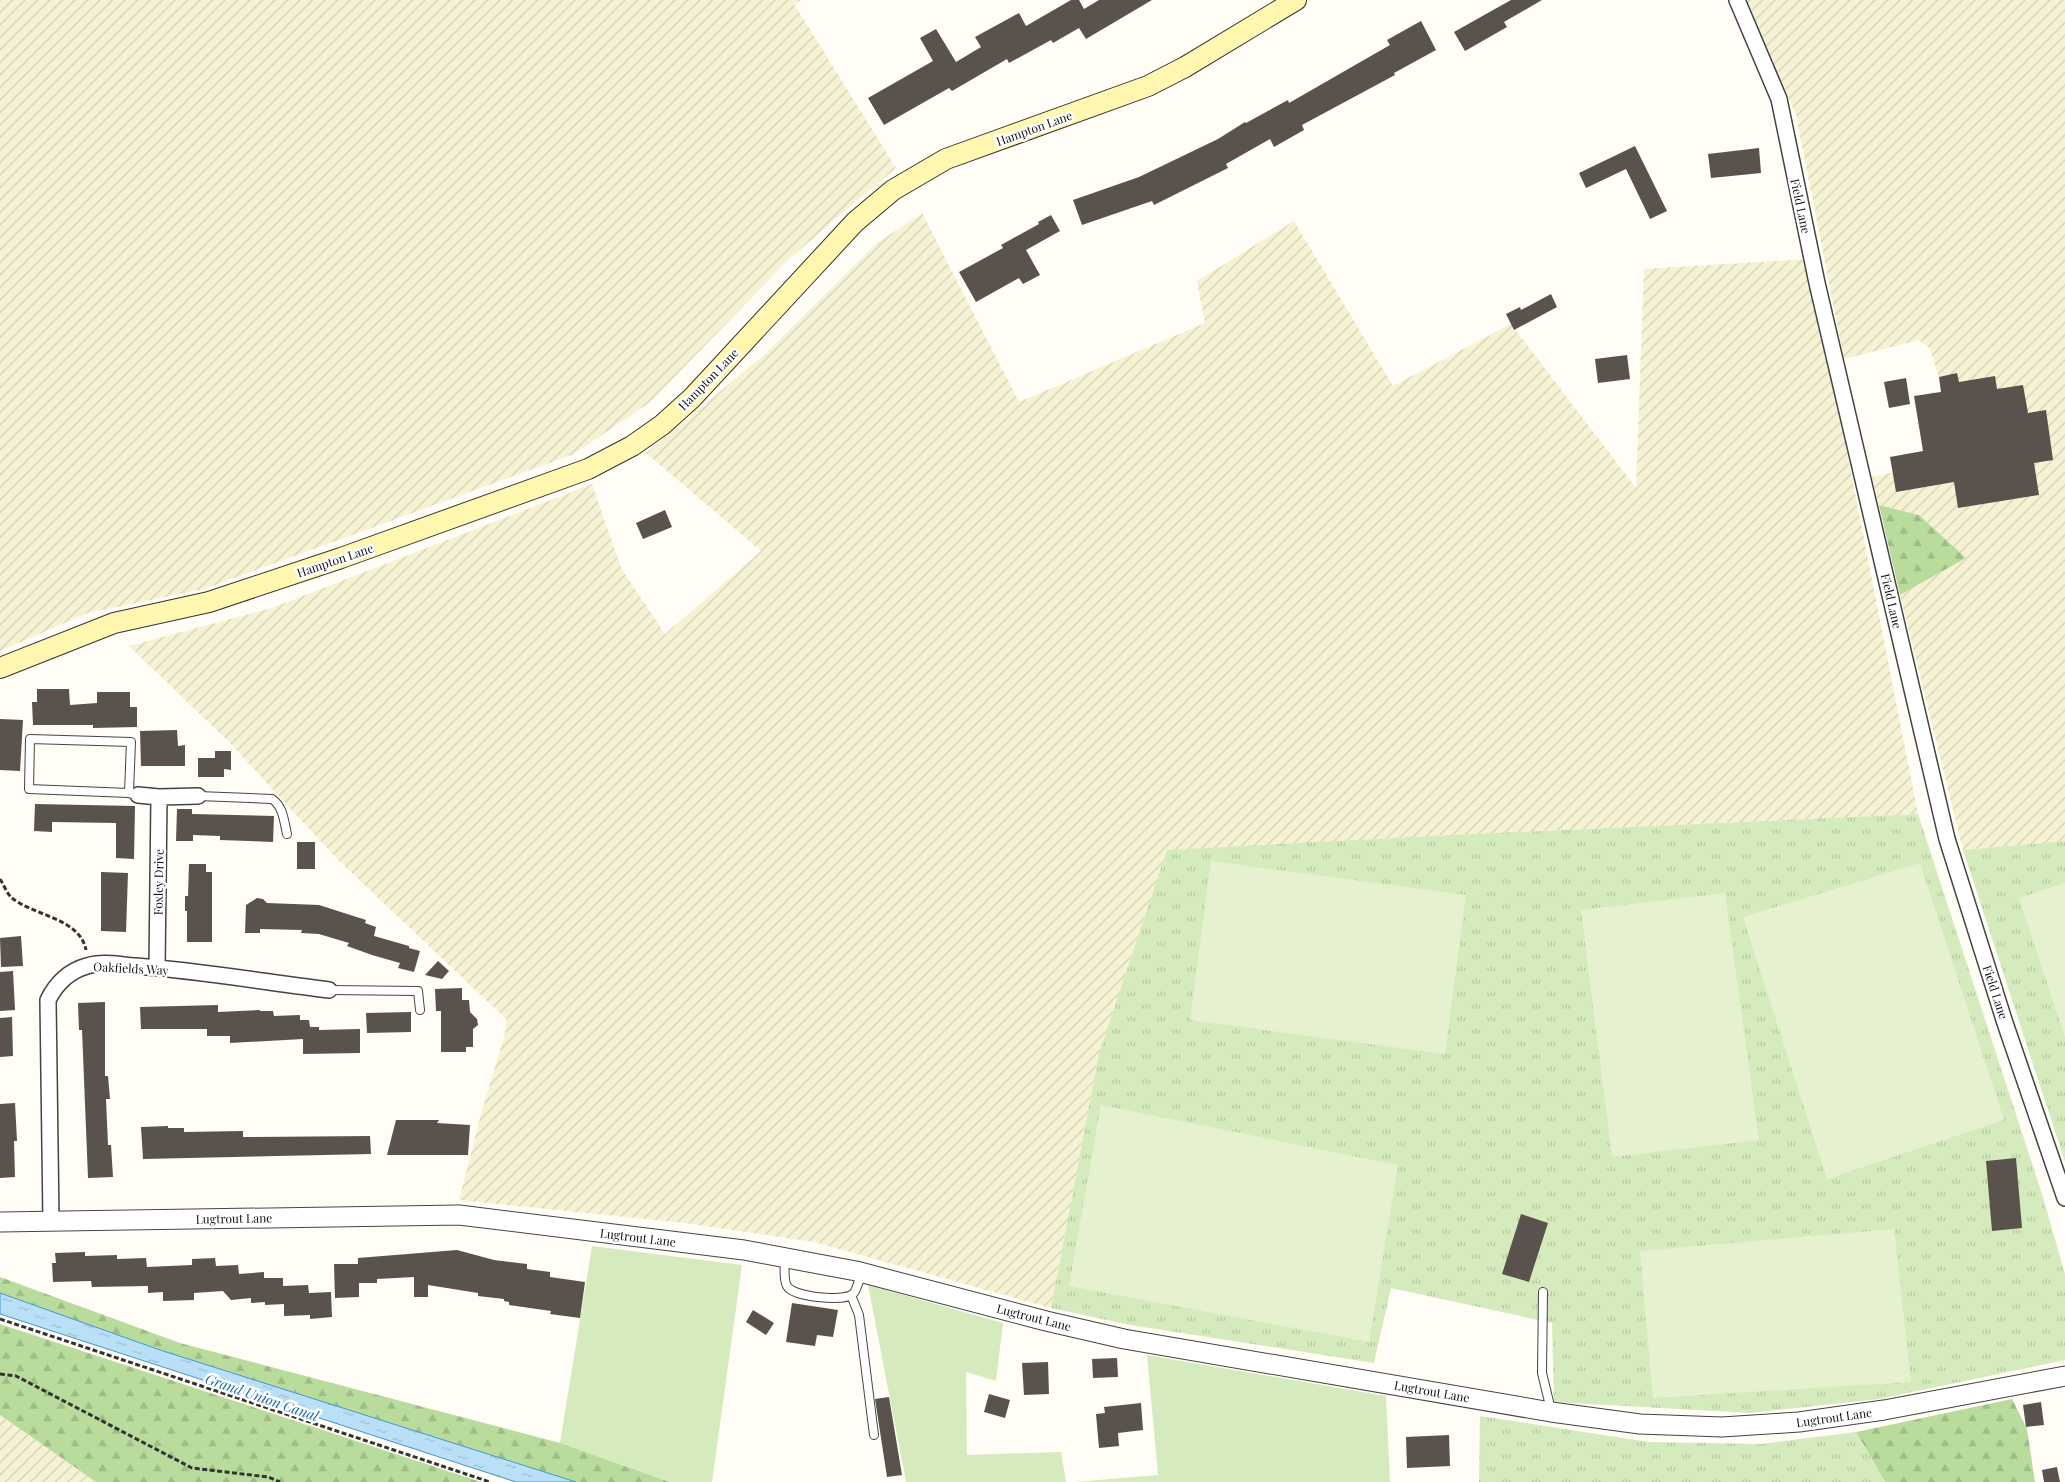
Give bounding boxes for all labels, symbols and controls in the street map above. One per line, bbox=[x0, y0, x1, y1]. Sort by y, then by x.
street label: Hampton Lane bbox=[994, 107, 1074, 149]
street label: Field Lane bbox=[1787, 177, 1815, 235]
street label: Hampton Lane bbox=[675, 345, 741, 413]
street label: Hampton Lane bbox=[295, 539, 375, 581]
street label: Field Lane bbox=[1878, 572, 1906, 630]
street label: Foxley Drive bbox=[149, 849, 167, 915]
street label: Oakfields Way bbox=[93, 958, 169, 978]
street label: Field Lane bbox=[1980, 963, 2012, 1021]
street label: Lugtrout Lane bbox=[196, 1209, 272, 1227]
street label: Lugtrout Lane bbox=[599, 1224, 677, 1250]
street label: Lugtrout Lane bbox=[995, 1300, 1073, 1334]
water label: Grand Union Canal bbox=[203, 1369, 322, 1426]
street label: Lugtrout Lane bbox=[1393, 1376, 1471, 1406]
street label: Lugtrout Lane bbox=[1795, 1404, 1873, 1430]

